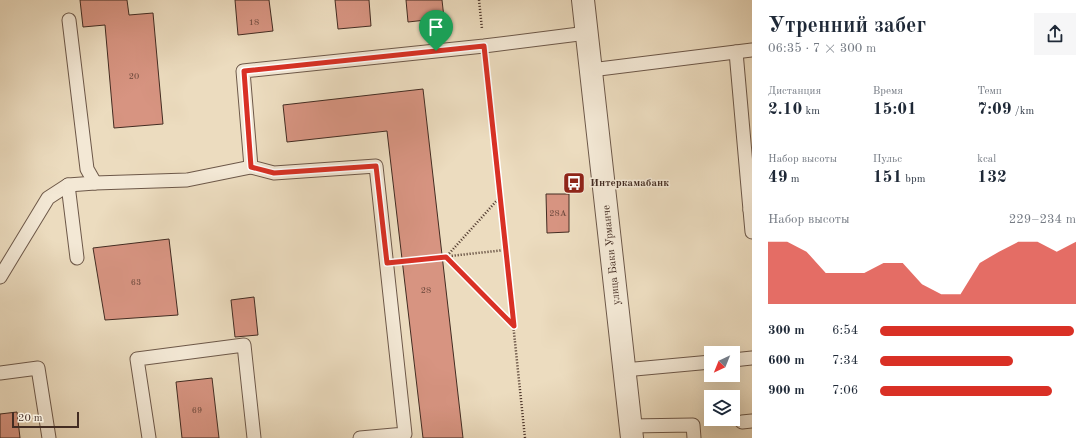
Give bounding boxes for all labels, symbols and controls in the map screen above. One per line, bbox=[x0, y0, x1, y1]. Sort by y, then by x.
pin bbox=[419, 10, 453, 51]
button: share bbox=[1034, 13, 1076, 55]
text: Утренний забег bbox=[768, 15, 926, 37]
icon: arrive bbox=[425, 16, 447, 38]
house number: 18 bbox=[249, 18, 259, 27]
text: 06:35 · 7 × 300 m bbox=[768, 42, 876, 55]
house number: 20 bbox=[129, 72, 139, 81]
text: Дистанция bbox=[768, 86, 821, 97]
text: Время bbox=[873, 86, 903, 97]
text: Темп bbox=[977, 86, 1002, 97]
text: 2.10 bbox=[768, 101, 802, 118]
text: 15:01 bbox=[873, 101, 917, 118]
text: 7:09 bbox=[977, 101, 1012, 118]
text: km bbox=[802, 106, 820, 117]
text: /km bbox=[1012, 106, 1034, 117]
text: Набор высоты bbox=[768, 154, 837, 165]
text: Пульс bbox=[873, 154, 902, 165]
text: kcal bbox=[977, 154, 996, 165]
text: 49 bbox=[768, 169, 788, 186]
text: 151 bbox=[873, 169, 902, 186]
text: 132 bbox=[977, 169, 1007, 186]
bus stop icon: Интеркамабанк bbox=[561, 170, 587, 196]
text: m bbox=[788, 174, 800, 185]
text: bpm bbox=[902, 174, 925, 185]
place label: Интеркамабанк bbox=[590, 178, 669, 189]
street label: улица Баки Урманче bbox=[601, 204, 623, 306]
house number: 28А bbox=[549, 209, 567, 218]
text: Набор высоты bbox=[768, 213, 850, 226]
text: 229–234 m bbox=[1009, 213, 1076, 226]
house number: 63 bbox=[131, 278, 141, 287]
house number: 28 bbox=[421, 286, 431, 295]
text: 300 m bbox=[768, 324, 805, 337]
text: 6:54 bbox=[832, 324, 858, 337]
north arrow bbox=[704, 346, 740, 382]
map controls bbox=[704, 346, 740, 426]
text: 600 m bbox=[768, 354, 805, 367]
text: 7:34 bbox=[832, 354, 858, 367]
text: 900 m bbox=[768, 384, 805, 397]
text: 7:06 bbox=[832, 384, 858, 397]
button: layers bbox=[704, 390, 740, 426]
house number: 69 bbox=[192, 406, 202, 415]
scale bar bbox=[12, 410, 79, 429]
text: 20 m bbox=[18, 413, 43, 424]

